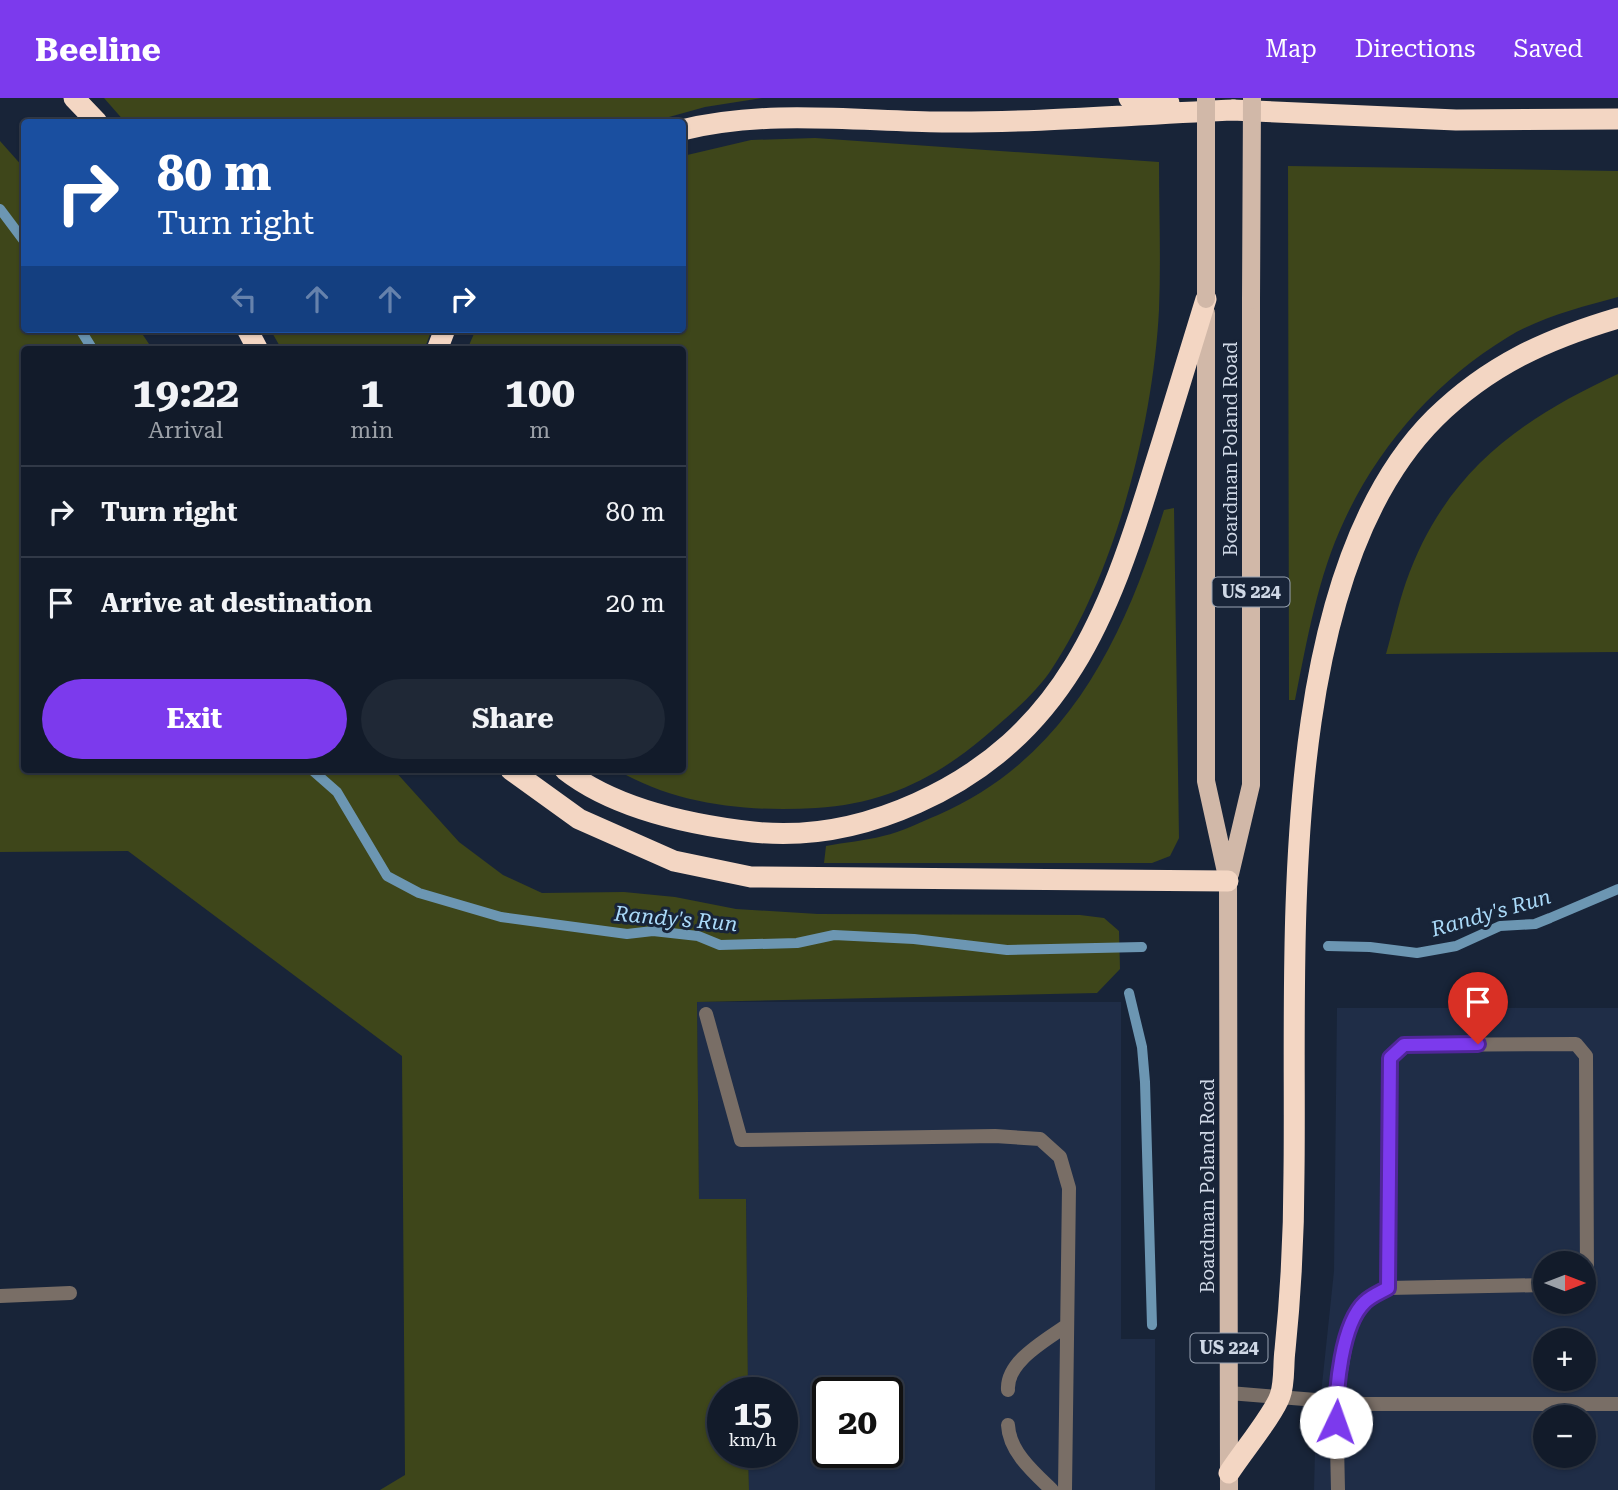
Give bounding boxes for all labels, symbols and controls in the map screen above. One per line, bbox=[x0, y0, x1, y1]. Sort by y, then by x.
text: Beeline bbox=[35, 30, 161, 69]
text: Map bbox=[1265, 35, 1317, 63]
text: Directions bbox=[1355, 35, 1475, 63]
text: Saved bbox=[1513, 35, 1583, 63]
text: 80 m bbox=[157, 145, 272, 202]
icon: right bbox=[42, 147, 133, 238]
text: Turn right bbox=[157, 204, 314, 242]
icon: left bbox=[225, 280, 263, 318]
icon: ahead bbox=[298, 280, 336, 318]
icon: ahead bbox=[371, 280, 409, 318]
icon: right bbox=[444, 280, 482, 318]
street label: Boardman Poland Road bbox=[1219, 342, 1242, 556]
text: 19:22 bbox=[132, 368, 239, 417]
text: 1 bbox=[360, 368, 384, 417]
text: 100 bbox=[504, 368, 575, 417]
text: Arrival bbox=[148, 417, 223, 444]
text: min bbox=[350, 417, 393, 444]
text: m bbox=[529, 417, 550, 444]
icon: right bbox=[42, 493, 80, 531]
text: Turn right bbox=[101, 497, 237, 527]
text: 80 m bbox=[606, 497, 665, 527]
road number: US 224 bbox=[1212, 578, 1290, 606]
icon: arrive bbox=[42, 584, 80, 622]
text: Arrive at destination bbox=[101, 588, 372, 618]
text: 20 m bbox=[606, 588, 665, 618]
button: Exit bbox=[42, 679, 347, 759]
button: Share bbox=[361, 679, 665, 759]
water label: Randy's Run bbox=[1427, 884, 1554, 942]
water label: Randy's Run bbox=[612, 902, 739, 936]
pin bbox=[1448, 972, 1508, 1044]
icon: arrive bbox=[1459, 983, 1497, 1021]
street label: Boardman Poland Road bbox=[1196, 1079, 1219, 1293]
north arrow bbox=[1533, 1251, 1596, 1314]
map controls bbox=[1533, 1251, 1596, 1468]
button: + bbox=[1533, 1328, 1596, 1391]
road number: US 224 bbox=[1190, 1334, 1268, 1363]
speed limit sign: 20 bbox=[812, 1377, 903, 1468]
position arrow bbox=[1299, 1385, 1373, 1459]
text: 15 bbox=[733, 1393, 772, 1434]
button: − bbox=[1533, 1405, 1596, 1468]
text: km/h bbox=[728, 1429, 777, 1450]

